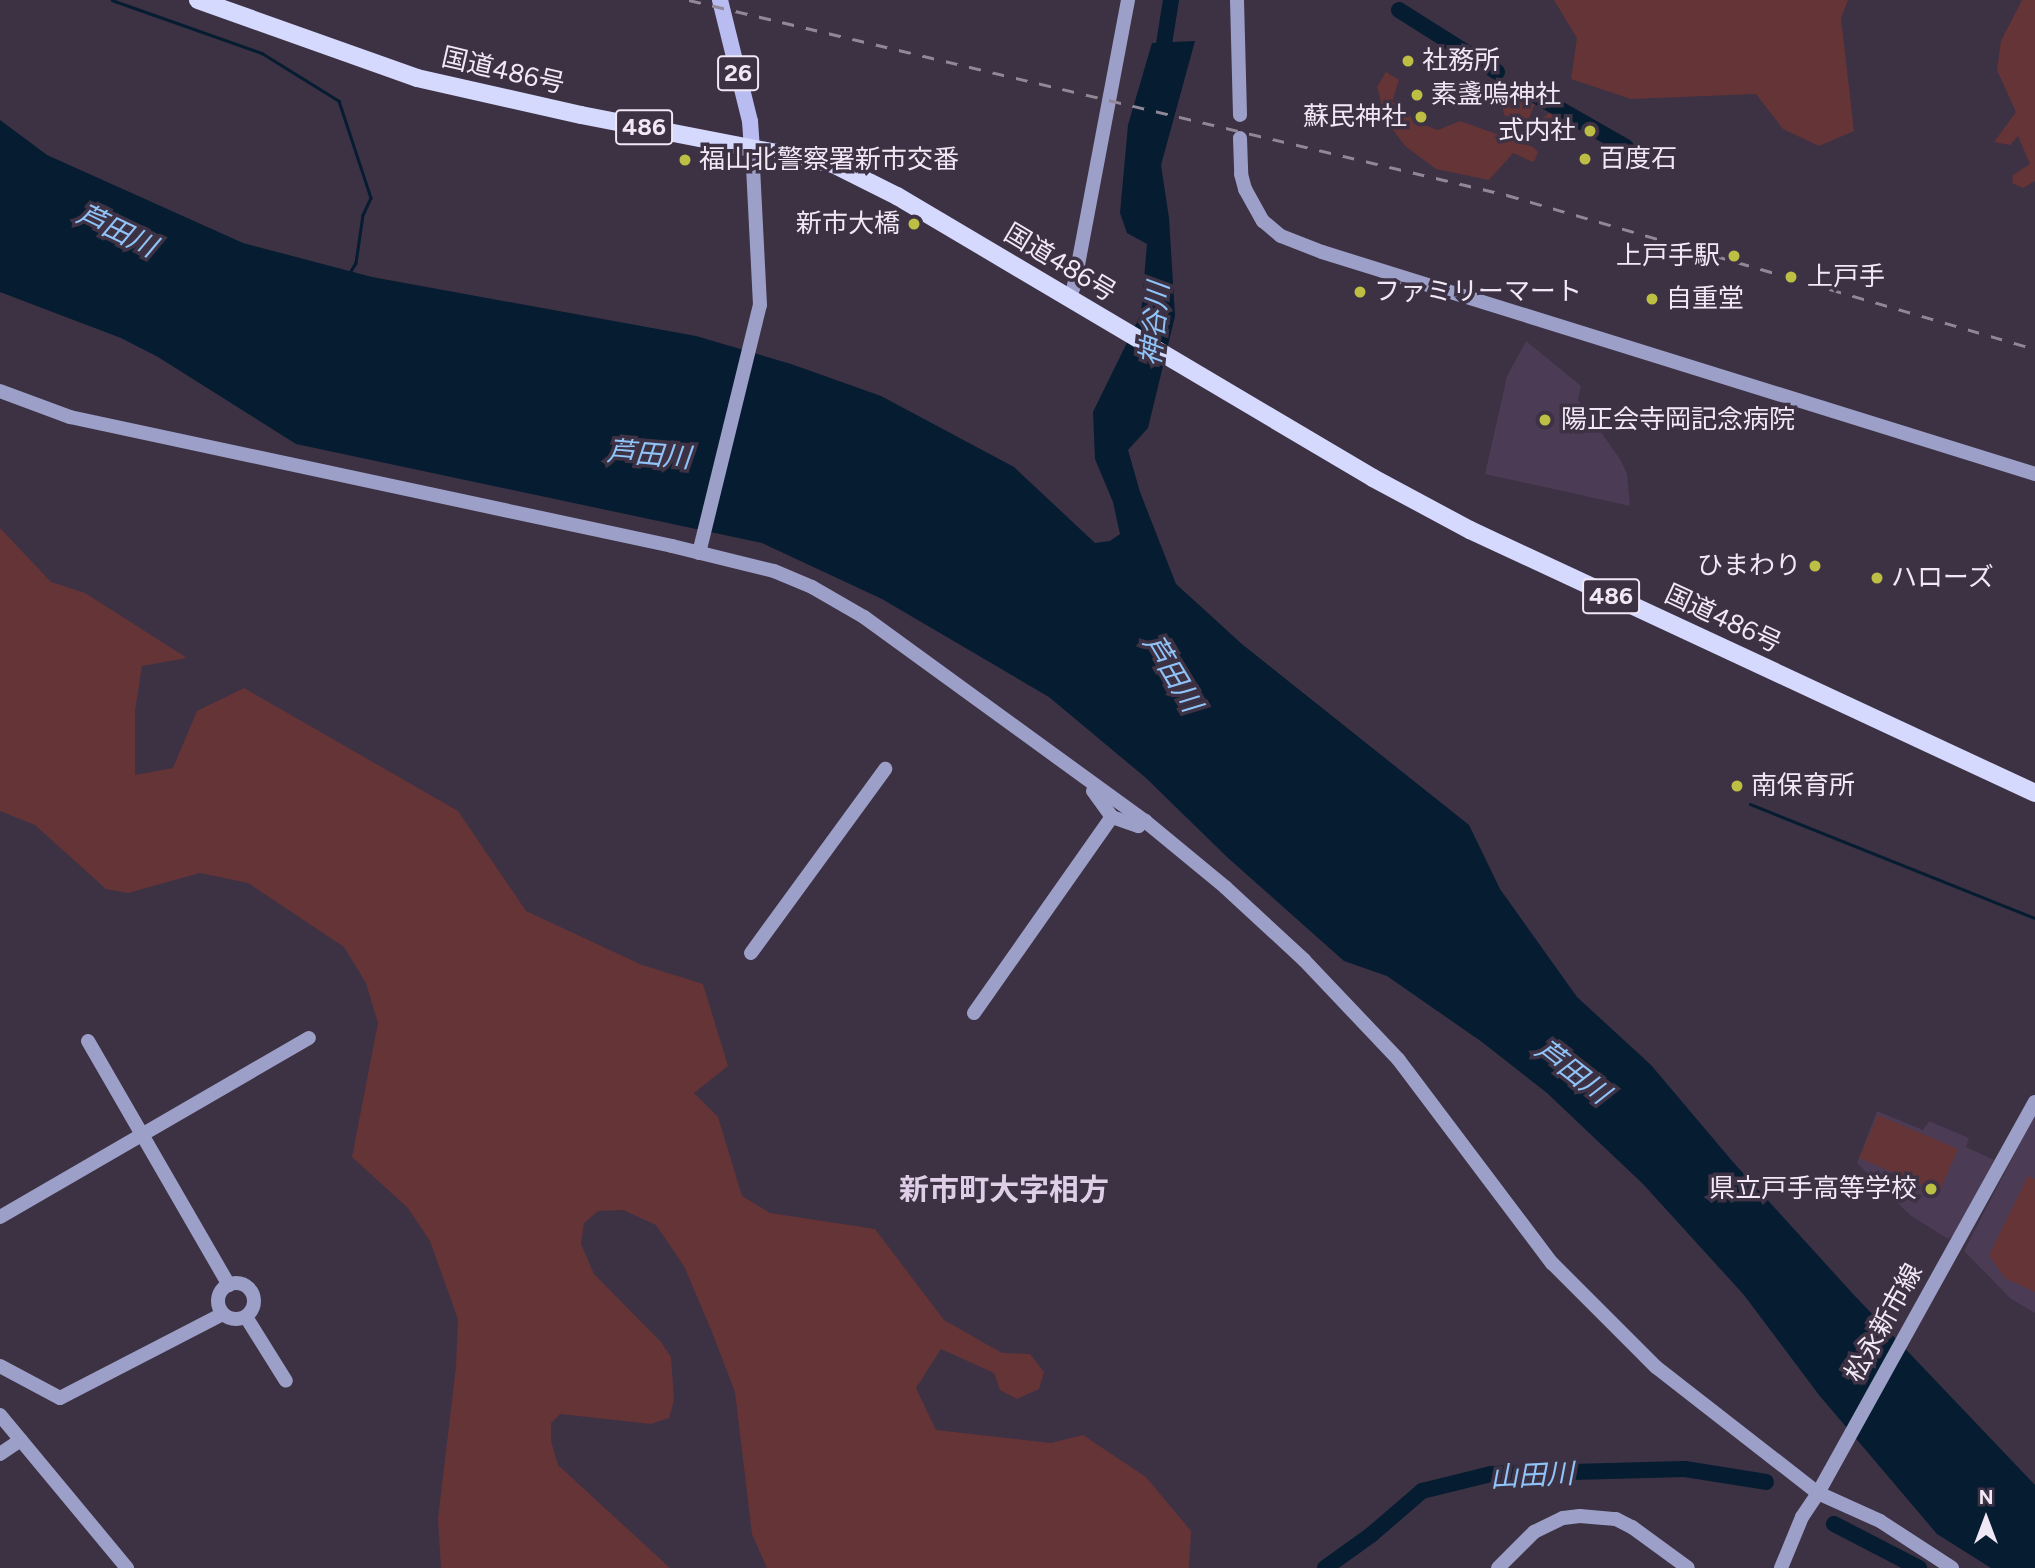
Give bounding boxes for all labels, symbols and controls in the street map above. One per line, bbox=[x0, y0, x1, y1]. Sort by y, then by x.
street label: 国道486号 bbox=[439, 42, 567, 100]
place label: 社務所 bbox=[1422, 45, 1500, 77]
road number: 26 bbox=[717, 52, 759, 94]
marker: 社務所 bbox=[1400, 53, 1416, 69]
place label: 素盞嗚神社 bbox=[1431, 79, 1561, 111]
marker: 素盞嗚神社 bbox=[1409, 87, 1425, 103]
place label: 蘇民神社 bbox=[1303, 101, 1407, 133]
road number: 486 bbox=[614, 106, 674, 148]
marker: 蘇民神社 bbox=[1413, 109, 1429, 125]
place label: 式内社 bbox=[1498, 115, 1576, 147]
marker: 式内社 bbox=[1582, 123, 1598, 139]
place label: 百度石 bbox=[1599, 143, 1677, 175]
place label: 福山北警察署新市交番 bbox=[699, 144, 959, 176]
marker: 百度石 bbox=[1577, 151, 1593, 167]
marker: 福山北警察署新市交番 bbox=[677, 152, 693, 168]
water label: 芦田川 bbox=[72, 196, 162, 264]
place label: 新市大橋 bbox=[796, 208, 900, 240]
marker: 新市大橋 bbox=[906, 216, 922, 232]
street label: 国道486号 bbox=[998, 217, 1122, 309]
place label: 上戸手駅 bbox=[1616, 240, 1720, 272]
marker: 上戸手駅 bbox=[1726, 248, 1742, 264]
place label: 上戸手 bbox=[1807, 261, 1885, 293]
marker: 上戸手 bbox=[1781, 267, 1801, 287]
place label: ファミリーマート bbox=[1374, 276, 1582, 308]
water label: 神谷川 bbox=[1133, 280, 1175, 368]
place label: 自重堂 bbox=[1666, 283, 1744, 315]
marker: ファミリーマート bbox=[1352, 284, 1368, 300]
marker: 自重堂 bbox=[1644, 291, 1660, 307]
place label: 陽正会寺岡記念病院 bbox=[1561, 404, 1795, 436]
marker: 陽正会寺岡記念病院 bbox=[1535, 410, 1555, 430]
water label: 芦田川 bbox=[606, 434, 692, 474]
place label: ひまわり bbox=[1697, 550, 1801, 582]
marker: ひまわり bbox=[1807, 558, 1823, 574]
place label: ハローズ bbox=[1891, 562, 1995, 594]
marker: ハローズ bbox=[1869, 570, 1885, 586]
road number: 486 bbox=[1581, 576, 1641, 616]
street label: 国道486号 bbox=[1660, 578, 1786, 660]
water label: 芦田川 bbox=[1137, 628, 1209, 718]
place label: 南保育所 bbox=[1751, 770, 1855, 802]
marker: 南保育所 bbox=[1729, 778, 1745, 794]
water label: 芦田川 bbox=[1530, 1032, 1616, 1110]
district label: 新市町大字相方 bbox=[899, 1172, 1109, 1208]
place label: 県立戸手高等学校 bbox=[1709, 1173, 1917, 1205]
marker: 県立戸手高等学校 bbox=[1923, 1181, 1939, 1197]
street label: 松永新市線 bbox=[1839, 1259, 1929, 1387]
water label: 山田川 bbox=[1489, 1456, 1575, 1494]
north arrow bbox=[1951, 1484, 2021, 1554]
text: N bbox=[1979, 1486, 1993, 1509]

